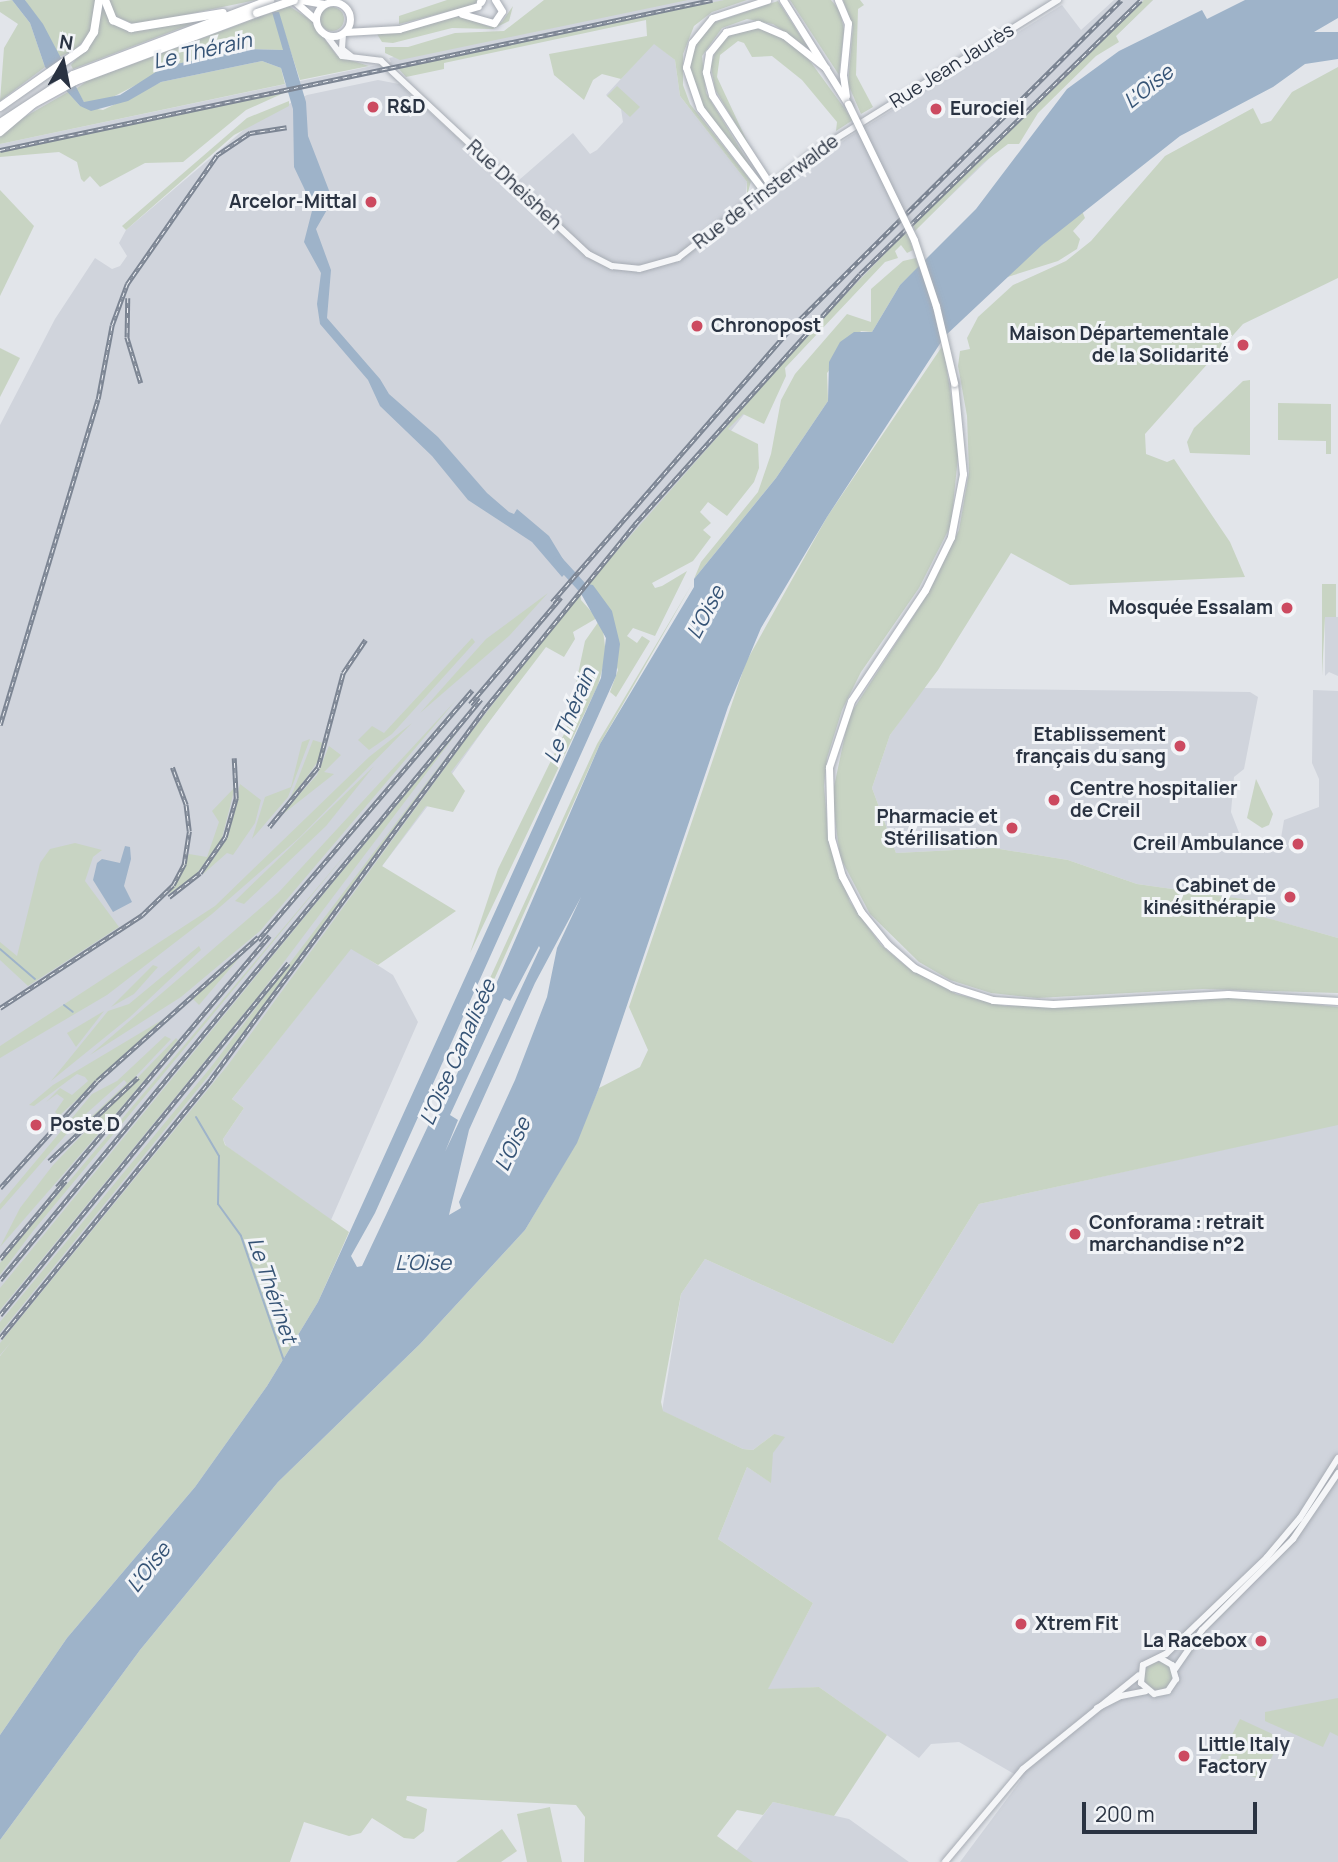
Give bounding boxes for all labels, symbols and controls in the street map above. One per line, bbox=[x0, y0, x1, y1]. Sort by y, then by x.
street label: Rue Jean Jaurès bbox=[886, 19, 1018, 113]
water label: Le Thérain bbox=[150, 26, 254, 74]
north arrow bbox=[28, 28, 98, 98]
text: N bbox=[58, 28, 75, 56]
water label: L'Oise bbox=[1118, 59, 1178, 113]
place label: R&D bbox=[387, 96, 426, 118]
place label: Eurociel bbox=[950, 98, 1025, 120]
marker: R&D bbox=[365, 99, 381, 115]
marker: Eurociel bbox=[928, 101, 944, 117]
street label: Rue de Finsterwalde bbox=[689, 130, 843, 254]
street label: Rue Dheisheh bbox=[462, 135, 566, 235]
place label: Arcelor-Mittal bbox=[229, 191, 357, 213]
marker: Arcelor-Mittal bbox=[363, 194, 379, 210]
place label: Chronopost bbox=[711, 315, 821, 337]
marker: Chronopost bbox=[689, 318, 705, 334]
place label: Maison Départementale de la Solidarité bbox=[1009, 323, 1229, 367]
marker: Maison Départementale de la Solidarité bbox=[1235, 337, 1251, 353]
water label: L'Oise bbox=[681, 581, 729, 643]
place label: Mosquée Essalam bbox=[1109, 597, 1273, 619]
marker: Mosquée Essalam bbox=[1279, 600, 1295, 616]
water label: Le Thérain bbox=[538, 664, 600, 766]
place label: Etablissement français du sang bbox=[1015, 724, 1166, 768]
marker: Etablissement français du sang bbox=[1172, 738, 1188, 754]
place label: Centre hospitalier de Creil bbox=[1070, 778, 1237, 822]
marker: Centre hospitalier de Creil bbox=[1044, 790, 1064, 810]
place label: Pharmacie et Stérilisation bbox=[877, 806, 998, 850]
marker: Pharmacie et Stérilisation bbox=[1004, 820, 1020, 836]
place label: Creil Ambulance bbox=[1133, 833, 1284, 855]
marker: Creil Ambulance bbox=[1290, 836, 1306, 852]
place label: Cabinet de kinésithérapie bbox=[1143, 875, 1276, 919]
marker: Cabinet de kinésithérapie bbox=[1282, 889, 1298, 905]
water label: L'Oise Canalisée bbox=[414, 975, 500, 1129]
water label: L'Oise bbox=[489, 1113, 535, 1175]
place label: Poste D bbox=[50, 1114, 120, 1136]
marker: Poste D bbox=[28, 1117, 44, 1133]
place label: Conforama : retrait marchandise n°2 bbox=[1089, 1212, 1265, 1256]
marker: Conforama : retrait marchandise n°2 bbox=[1067, 1226, 1083, 1242]
water label: Le Thérinet bbox=[243, 1234, 303, 1346]
water label: L’Oise bbox=[395, 1249, 451, 1275]
water label: L'Oise bbox=[121, 1537, 175, 1597]
place label: Xtrem Fit bbox=[1035, 1613, 1119, 1635]
marker: Xtrem Fit bbox=[1013, 1616, 1029, 1632]
place label: La Racebox bbox=[1143, 1630, 1247, 1652]
marker: La Racebox bbox=[1253, 1633, 1269, 1649]
place label: Little Italy Factory bbox=[1198, 1734, 1290, 1778]
marker: Little Italy Factory bbox=[1176, 1748, 1192, 1764]
scale bar bbox=[1086, 1788, 1261, 1832]
text: 200 m bbox=[1095, 1800, 1155, 1828]

